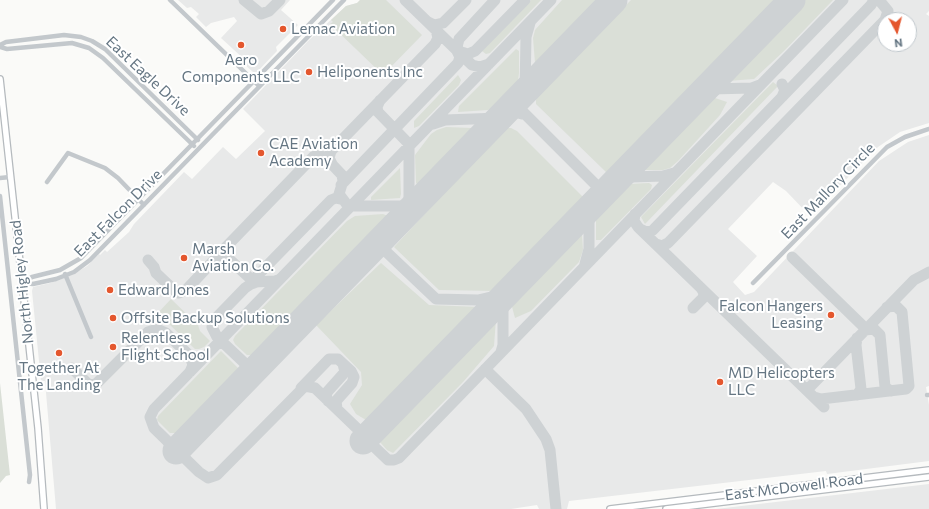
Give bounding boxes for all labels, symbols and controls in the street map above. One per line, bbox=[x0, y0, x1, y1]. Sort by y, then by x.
north arrow bbox=[877, 12, 917, 52]
place label: Lemac Aviation bbox=[291, 20, 395, 38]
marker: Lemac Aviation bbox=[278, 24, 288, 34]
street label: East Eagle Drive bbox=[102, 33, 194, 119]
text: N bbox=[894, 36, 903, 50]
marker: Aero Components LLC bbox=[236, 40, 246, 50]
place label: Aero Components LLC bbox=[182, 51, 300, 86]
place label: Heliponents Inc bbox=[317, 63, 423, 81]
marker: Heliponents Inc bbox=[304, 67, 314, 77]
place label: CAE Aviation Academy bbox=[269, 135, 358, 170]
street label: East Mallory Circle bbox=[777, 139, 879, 243]
marker: CAE Aviation Academy bbox=[256, 148, 266, 158]
street label: East Falcon Drive bbox=[70, 165, 166, 261]
street label: North Higley Road bbox=[7, 219, 37, 345]
place label: Marsh Aviation Co. bbox=[192, 240, 274, 275]
marker: Marsh Aviation Co. bbox=[179, 253, 189, 263]
place label: Edward Jones bbox=[118, 281, 209, 299]
marker: Edward Jones bbox=[105, 285, 115, 295]
place label: Falcon Hangers Leasing bbox=[719, 297, 823, 332]
place label: Offsite Backup Solutions bbox=[121, 309, 290, 327]
marker: Falcon Hangers Leasing bbox=[826, 310, 836, 320]
marker: Offsite Backup Solutions bbox=[108, 313, 118, 323]
place label: Relentless Flight School bbox=[121, 329, 210, 364]
marker: Relentless Flight School bbox=[108, 342, 118, 352]
marker: Together At The Landing bbox=[54, 348, 64, 358]
place label: Together At The Landing bbox=[17, 359, 101, 394]
place label: MD Helicopters LLC bbox=[728, 364, 835, 399]
marker: MD Helicopters LLC bbox=[715, 377, 725, 387]
street label: East McDowell Road bbox=[724, 470, 864, 504]

